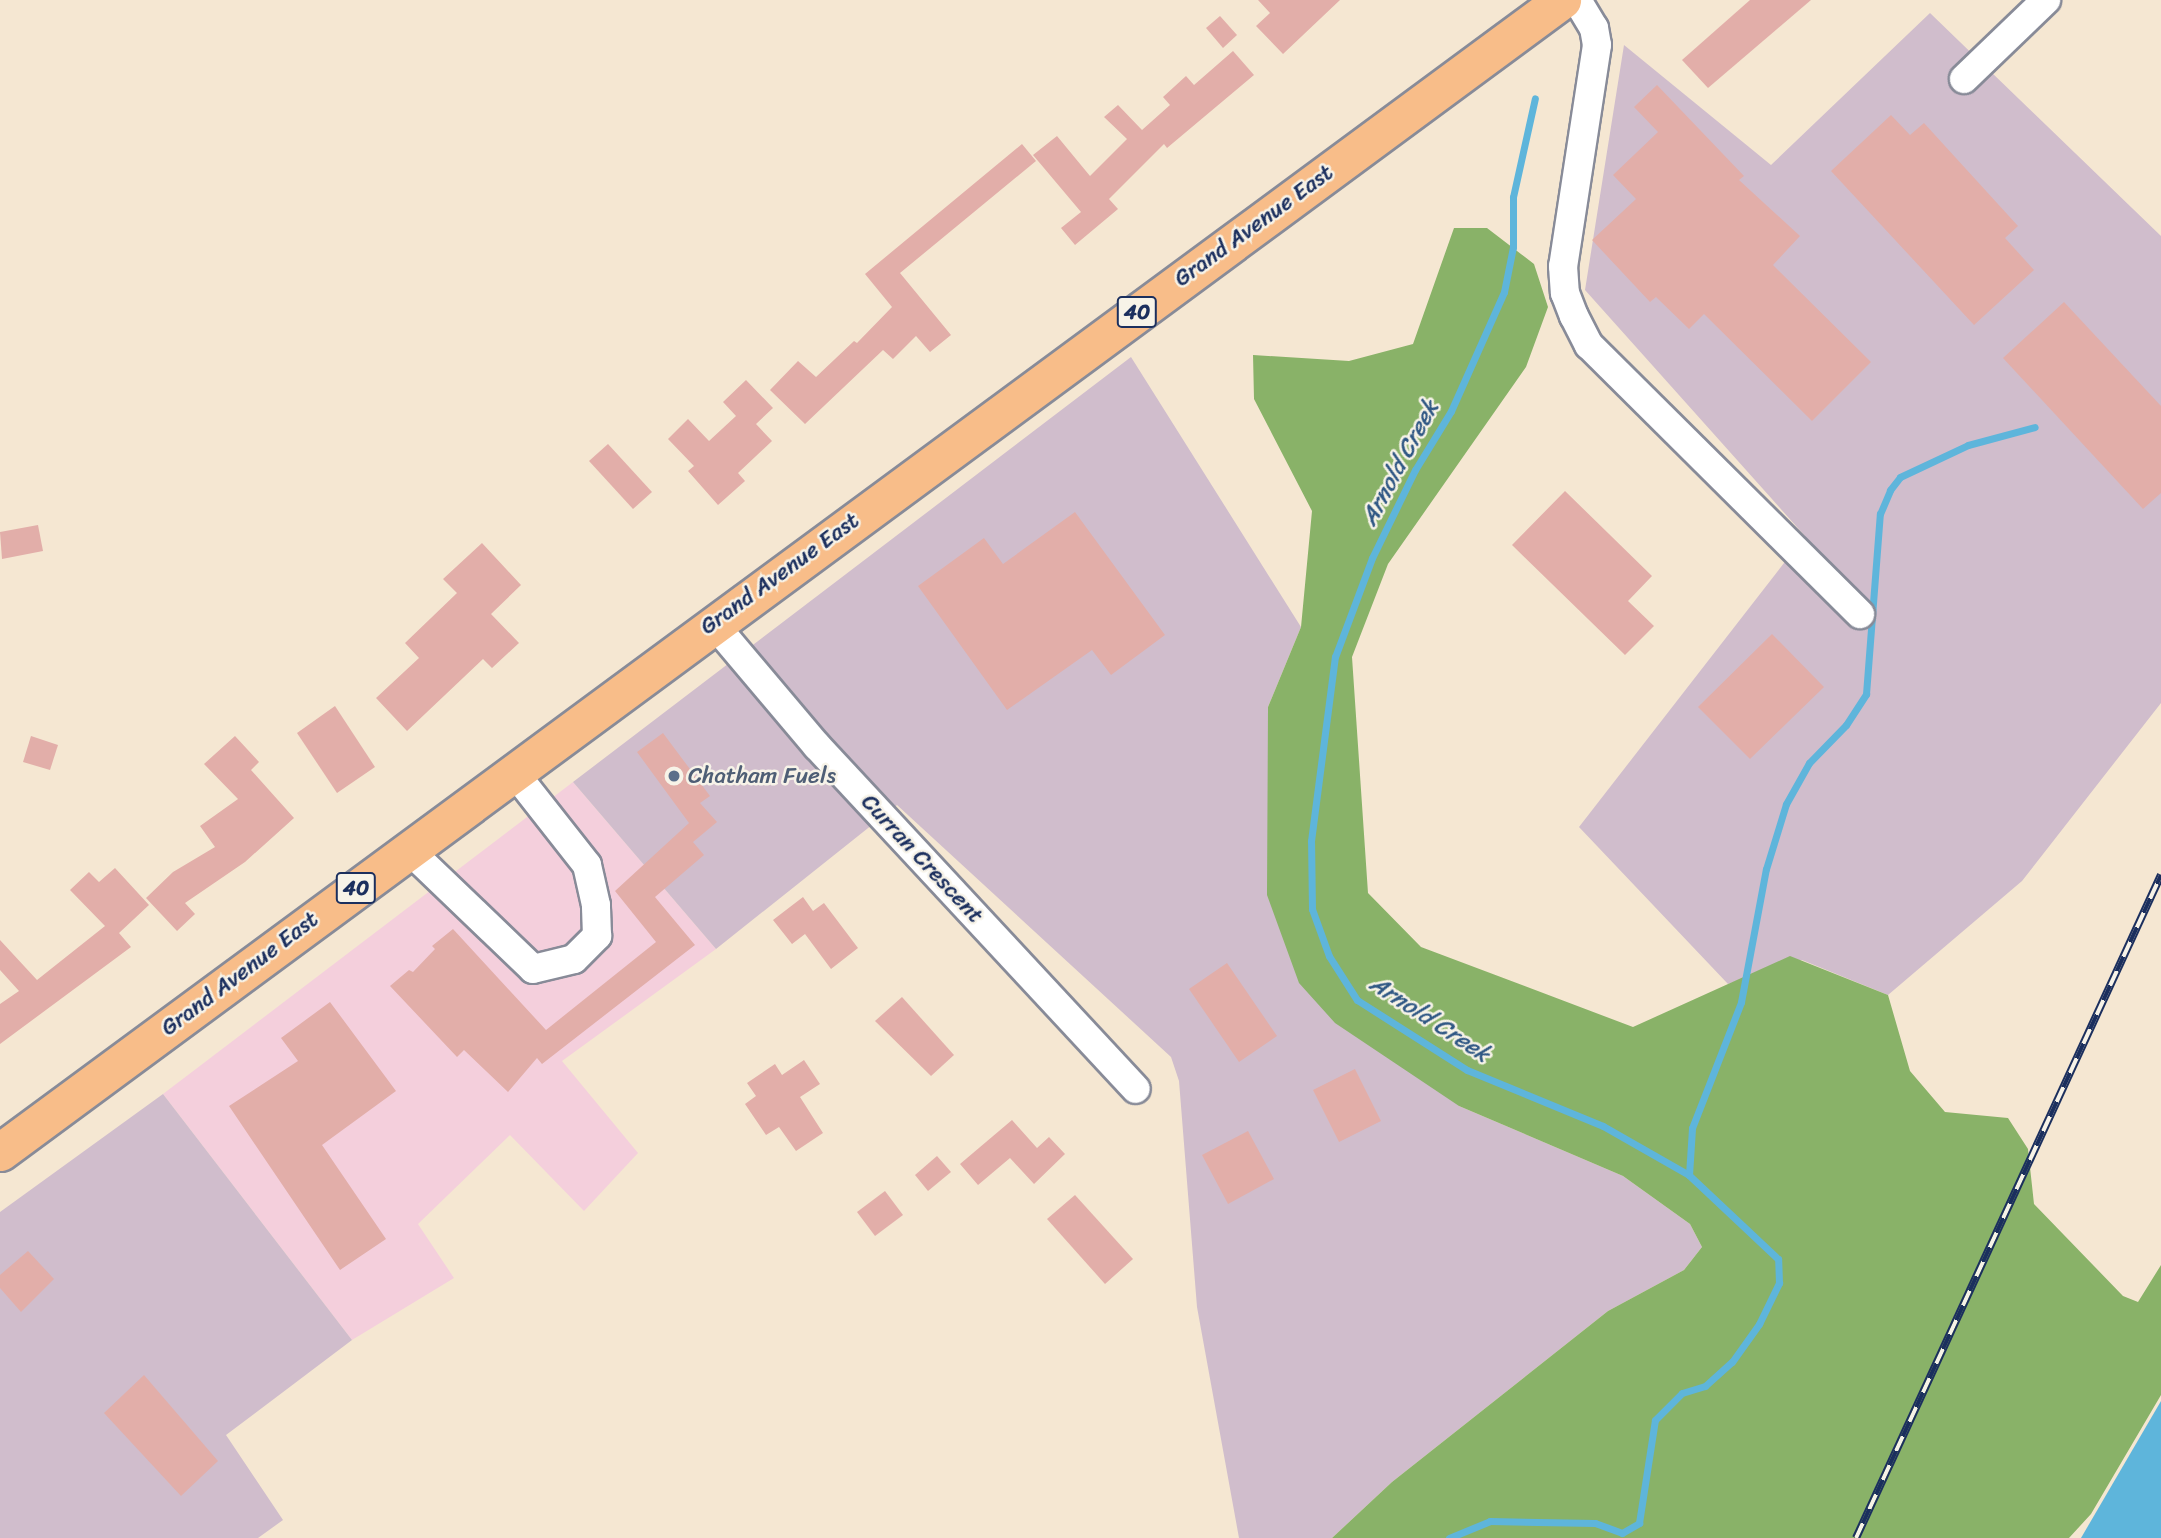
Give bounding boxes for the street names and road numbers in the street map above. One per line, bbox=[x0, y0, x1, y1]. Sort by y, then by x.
street label: Grand Avenue East bbox=[1169, 159, 1339, 293]
road number: 40 bbox=[1116, 294, 1158, 330]
street label: Grand Avenue East bbox=[695, 507, 865, 641]
street label: Curran Crescent bbox=[855, 788, 989, 930]
road number: 40 bbox=[335, 870, 377, 906]
street label: Grand Avenue East bbox=[156, 906, 324, 1042]

